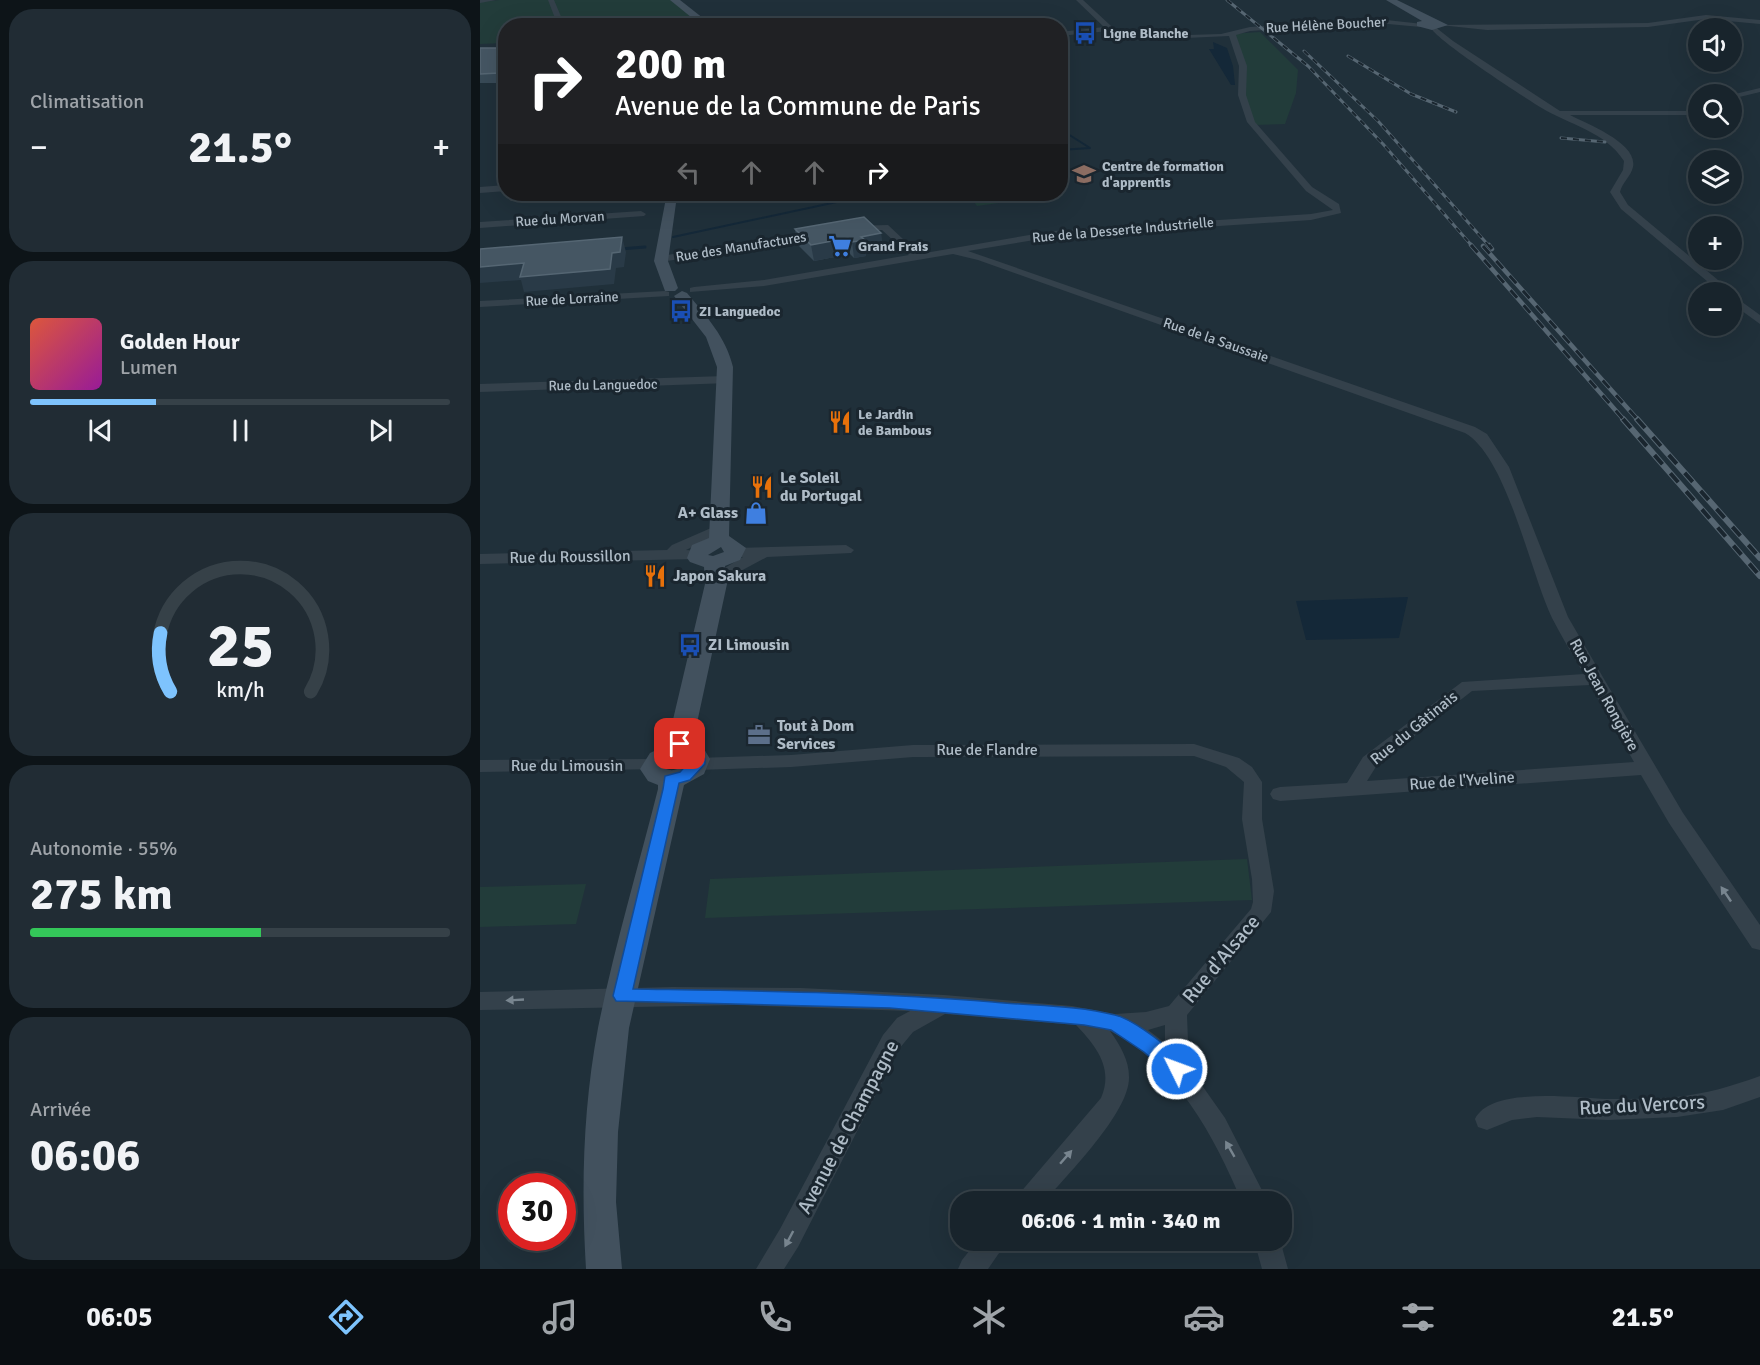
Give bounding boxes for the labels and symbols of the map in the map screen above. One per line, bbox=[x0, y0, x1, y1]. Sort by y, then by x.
street label: Rue Hélène Boucher bbox=[1265, 13, 1388, 37]
bus stop icon: Ligne Blanche bbox=[1072, 20, 1098, 46]
place label: Ligne Blanche bbox=[1103, 25, 1189, 42]
place label: Centre de formation d'apprentis bbox=[1102, 158, 1224, 191]
school or university icon: Centre de formation d'apprentis bbox=[1071, 161, 1097, 187]
street label: Rue du Morvan bbox=[515, 207, 605, 231]
street label: Rue de la Desserte Industrielle bbox=[1031, 214, 1215, 246]
street label: Rue des Manufactures bbox=[674, 228, 808, 266]
supermarket icon: Grand Frais bbox=[827, 233, 853, 259]
place label: Grand Frais bbox=[858, 238, 928, 255]
street label: Rue de Lorraine bbox=[525, 288, 619, 310]
bus stop icon: ZI Languedoc bbox=[668, 298, 694, 324]
place label: ZI Languedoc bbox=[699, 303, 781, 320]
street label: Rue de la Saussaie bbox=[1161, 314, 1271, 366]
street label: Rue du Languedoc bbox=[548, 376, 658, 394]
place label: Le Jardin de Bambous bbox=[858, 406, 931, 439]
restaurant icon: Le Jardin de Bambous bbox=[827, 409, 853, 435]
place label: Le Soleil du Portugal bbox=[780, 468, 862, 506]
restaurant icon: Le Soleil du Portugal bbox=[749, 474, 775, 500]
shop icon: A+ Glass bbox=[743, 500, 769, 526]
place label: A+ Glass bbox=[678, 503, 738, 523]
street label: Rue du Roussillon bbox=[509, 546, 631, 568]
restaurant icon: Japon Sakura bbox=[642, 563, 668, 589]
place label: Japon Sakura bbox=[673, 566, 766, 586]
bus stop icon: ZI Limousin bbox=[677, 632, 703, 658]
place label: ZI Limousin bbox=[708, 635, 790, 655]
street label: Rue Jean Rongière bbox=[1565, 635, 1643, 755]
street label: Rue du Gâtinais bbox=[1366, 687, 1462, 769]
place label: Tout à Dom Services bbox=[777, 716, 854, 754]
pin bbox=[654, 718, 705, 769]
office icon: Tout à Dom Services bbox=[746, 722, 772, 748]
street label: Rue de Flandre bbox=[936, 740, 1038, 760]
street label: Rue du Limousin bbox=[511, 756, 623, 776]
street label: Rue de l'Yveline bbox=[1409, 767, 1515, 795]
one-way arrow bbox=[1721, 886, 1732, 902]
street label: Rue d'Alsace bbox=[1177, 910, 1265, 1008]
one-way arrow bbox=[505, 995, 524, 1004]
street label: Avenue de Champagne bbox=[792, 1036, 904, 1218]
position arrow bbox=[1145, 1037, 1209, 1101]
street label: Rue du Vercors bbox=[1578, 1089, 1706, 1121]
one-way arrow bbox=[1224, 1141, 1235, 1157]
one-way arrow bbox=[1059, 1149, 1072, 1165]
speed limit sign: 30 bbox=[498, 1173, 576, 1251]
one-way arrow bbox=[784, 1231, 794, 1248]

